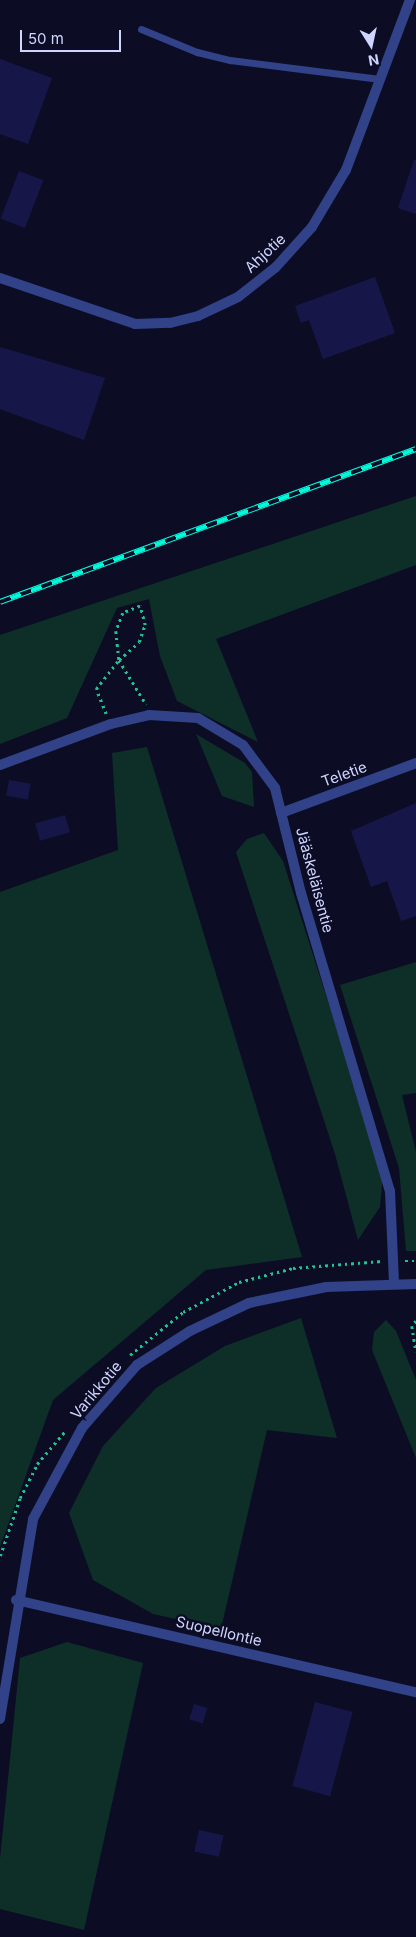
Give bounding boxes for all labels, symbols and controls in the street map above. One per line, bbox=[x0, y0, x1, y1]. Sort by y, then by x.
scale bar bbox=[22, 20, 124, 52]
north arrow bbox=[346, 20, 396, 70]
text: 50 m bbox=[28, 29, 64, 48]
text: N bbox=[367, 51, 380, 70]
street label: Ahjotie bbox=[241, 230, 289, 276]
street label: Teletie bbox=[319, 758, 369, 790]
street label: Jääskeläisentie bbox=[292, 825, 338, 935]
street label: Varikkotie bbox=[67, 1357, 125, 1423]
street label: Suopellontie bbox=[174, 1612, 264, 1650]

